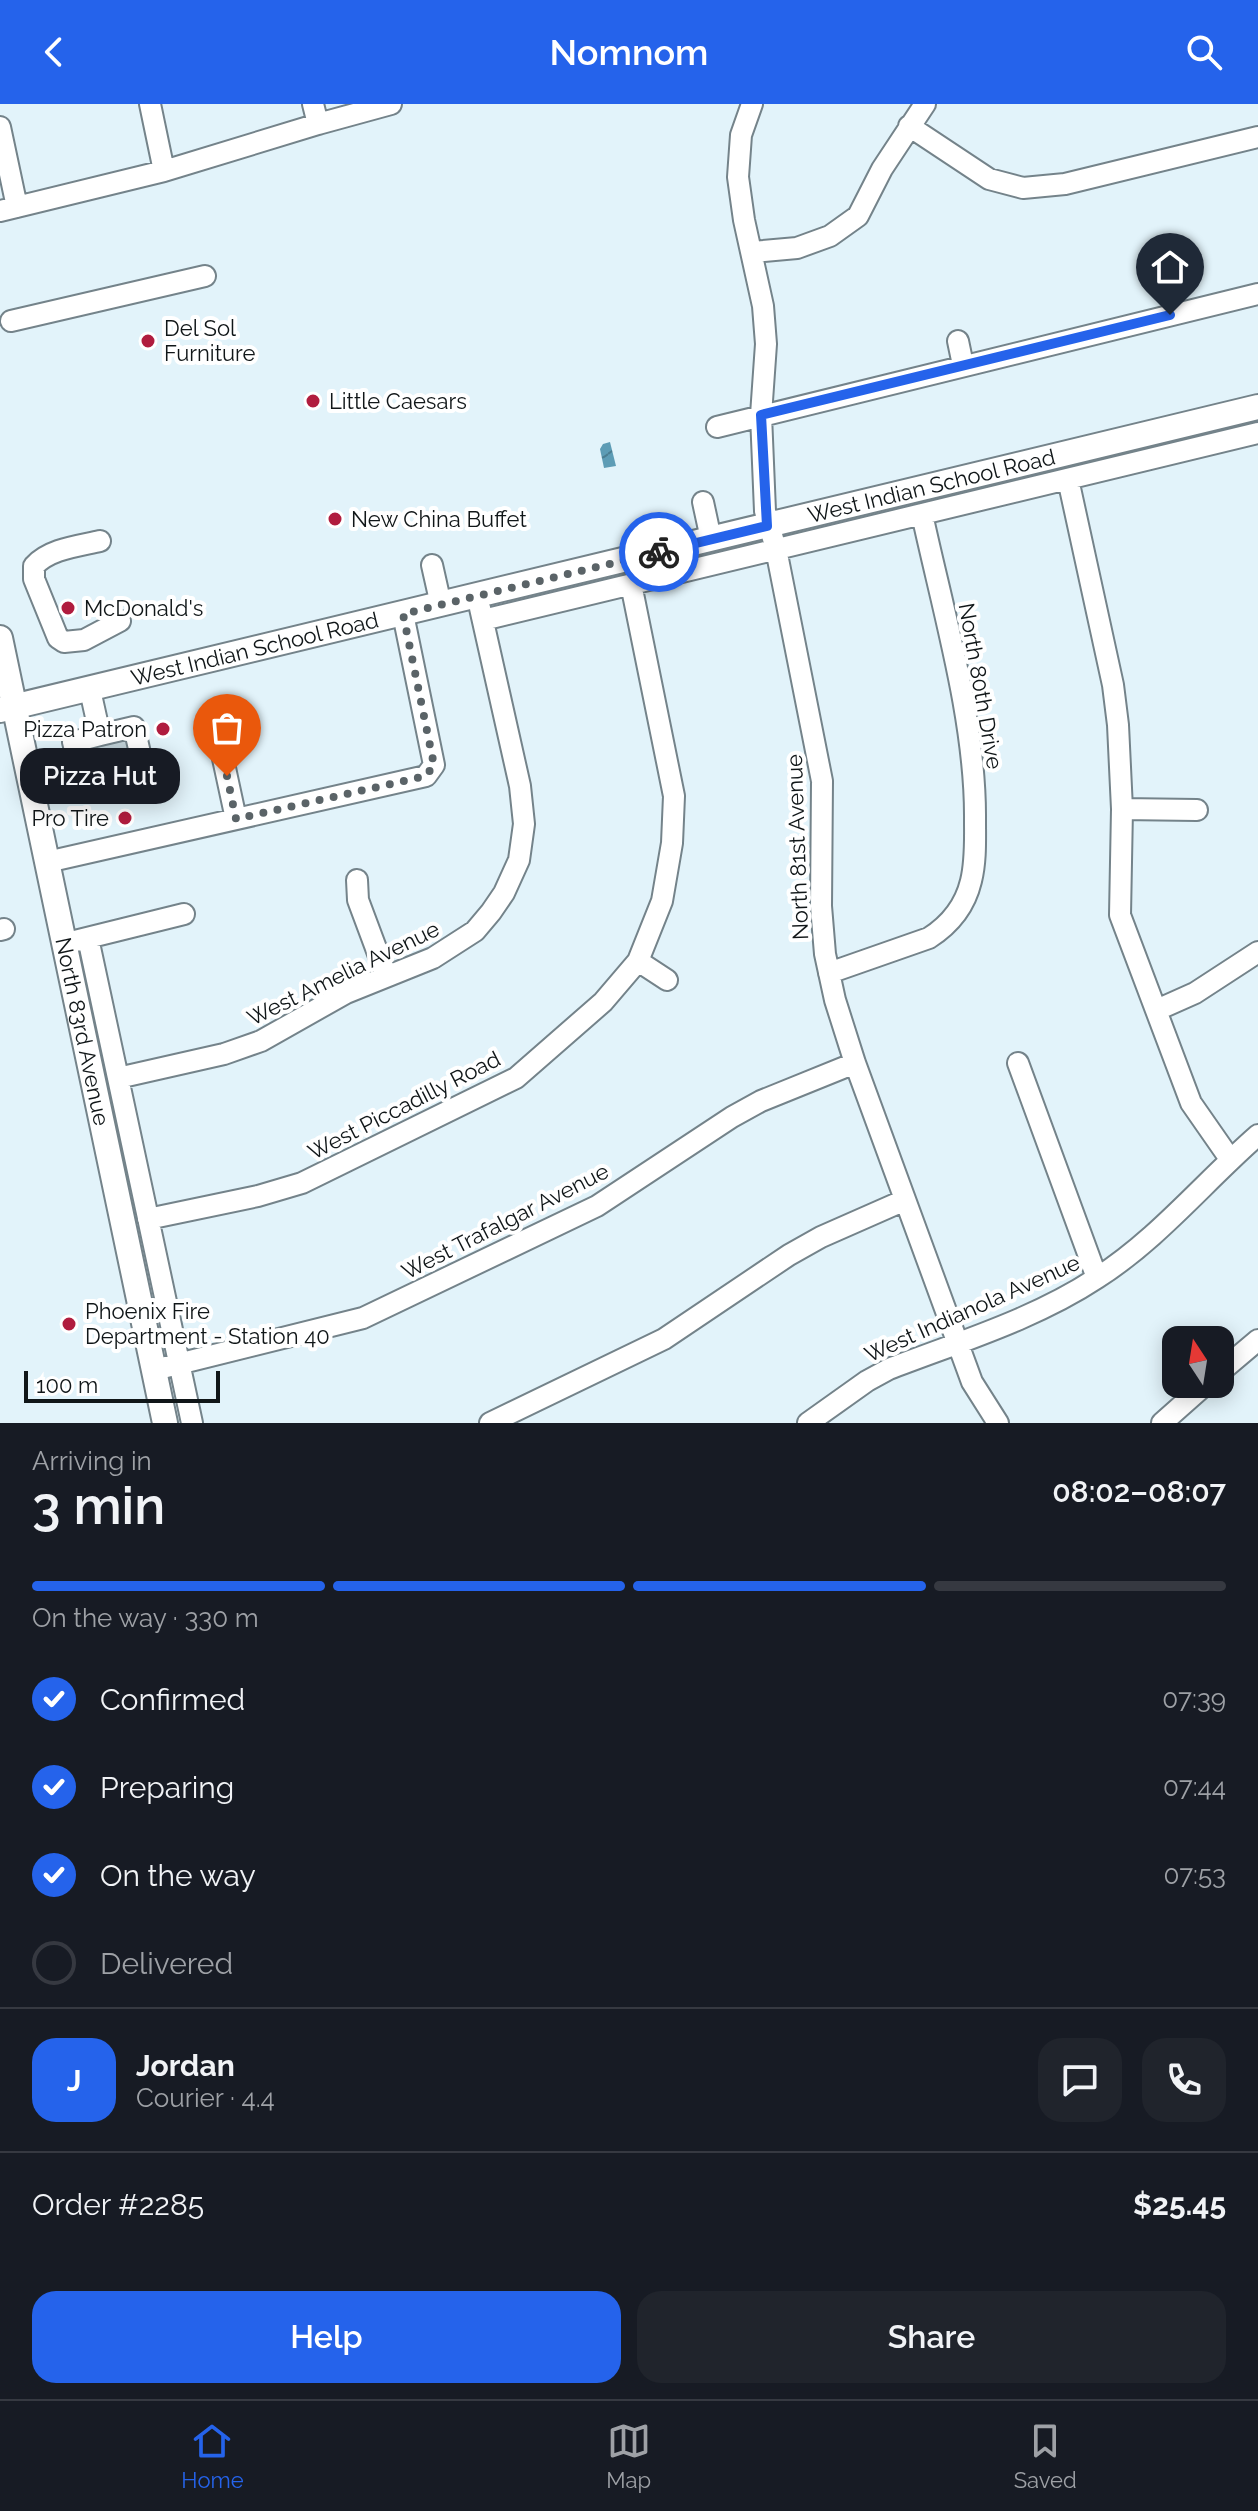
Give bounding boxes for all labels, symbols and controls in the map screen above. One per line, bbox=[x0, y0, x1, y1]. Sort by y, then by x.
icon: back bbox=[32, 30, 76, 74]
icon: search bbox=[1182, 30, 1226, 74]
text: Nomnom bbox=[550, 31, 708, 73]
pin bbox=[1136, 233, 1204, 315]
icon: home bbox=[1148, 245, 1192, 289]
place label: Del Sol Furniture bbox=[164, 315, 255, 366]
marker: Del Sol Furniture bbox=[139, 332, 157, 350]
place label: Little Caesars bbox=[329, 388, 467, 414]
marker: Little Caesars bbox=[304, 392, 322, 410]
street label: West Indian School Road bbox=[805, 443, 1058, 528]
place label: New China Buffet bbox=[351, 506, 527, 532]
marker: New China Buffet bbox=[326, 510, 344, 528]
courier bbox=[619, 512, 699, 592]
icon: bike bbox=[637, 530, 681, 574]
place label: McDonald's bbox=[84, 595, 203, 621]
marker: McDonald's bbox=[59, 599, 77, 617]
street label: North 80th Drive bbox=[954, 601, 1008, 771]
street label: West Indian School Road bbox=[128, 606, 381, 691]
pin bbox=[193, 694, 261, 776]
icon: bag bbox=[205, 706, 249, 750]
place label: Pizza Patron bbox=[23, 716, 147, 742]
marker: Pizza Patron bbox=[154, 720, 172, 738]
callout: Pizza Hut bbox=[19, 748, 179, 804]
street label: North 81st Avenue bbox=[781, 754, 813, 940]
text: Pizza Hut bbox=[43, 761, 157, 791]
place label: Pro Tire bbox=[31, 805, 109, 831]
marker: Pro Tire bbox=[116, 809, 134, 827]
street label: West Amelia Avenue bbox=[243, 915, 443, 1031]
street label: North 83rd Avenue bbox=[50, 935, 115, 1128]
street label: West Piccadilly Road bbox=[303, 1045, 505, 1165]
street label: West Trafalgar Avenue bbox=[397, 1158, 613, 1284]
street label: West Indianola Avenue bbox=[860, 1249, 1084, 1367]
place label: Phoenix Fire Department - Station 40 bbox=[85, 1298, 330, 1349]
marker: Phoenix Fire Department - Station 40 bbox=[60, 1315, 78, 1333]
north arrow bbox=[1162, 1326, 1234, 1398]
map controls bbox=[1162, 1326, 1234, 1398]
scale bar bbox=[24, 1367, 220, 1403]
text: 100 m bbox=[36, 1372, 98, 1398]
text: Arriving in bbox=[32, 1446, 152, 1476]
text: 08:02–08:07 bbox=[1052, 1474, 1226, 1509]
text: 3 min bbox=[32, 1475, 165, 1536]
text: On the way · 330 m bbox=[32, 1603, 259, 1633]
icon: check bbox=[32, 1677, 76, 1721]
text: Confirmed bbox=[100, 1682, 245, 1717]
text: 07:39 bbox=[1162, 1684, 1226, 1714]
icon: check bbox=[32, 1765, 76, 1809]
text: Preparing bbox=[100, 1770, 234, 1805]
text: 07:44 bbox=[1163, 1772, 1226, 1802]
icon: check bbox=[32, 1853, 76, 1897]
text: On the way bbox=[100, 1858, 256, 1893]
text: 07:53 bbox=[1163, 1860, 1226, 1890]
text: Delivered bbox=[100, 1946, 233, 1981]
button: chat bbox=[1038, 2038, 1122, 2122]
button: phone bbox=[1142, 2038, 1226, 2122]
text: Jordan bbox=[136, 2048, 235, 2083]
text: J bbox=[67, 2063, 81, 2098]
text: Courier · 4.4 bbox=[136, 2083, 275, 2113]
text: Order #2285 bbox=[32, 2187, 204, 2222]
text: $25.45 bbox=[1133, 2187, 1226, 2222]
button: Help bbox=[32, 2291, 621, 2383]
button: Share bbox=[637, 2291, 1226, 2383]
tab: Home bbox=[181, 2419, 244, 2493]
tab: Map bbox=[606, 2419, 651, 2493]
tab: Saved bbox=[1014, 2419, 1077, 2493]

